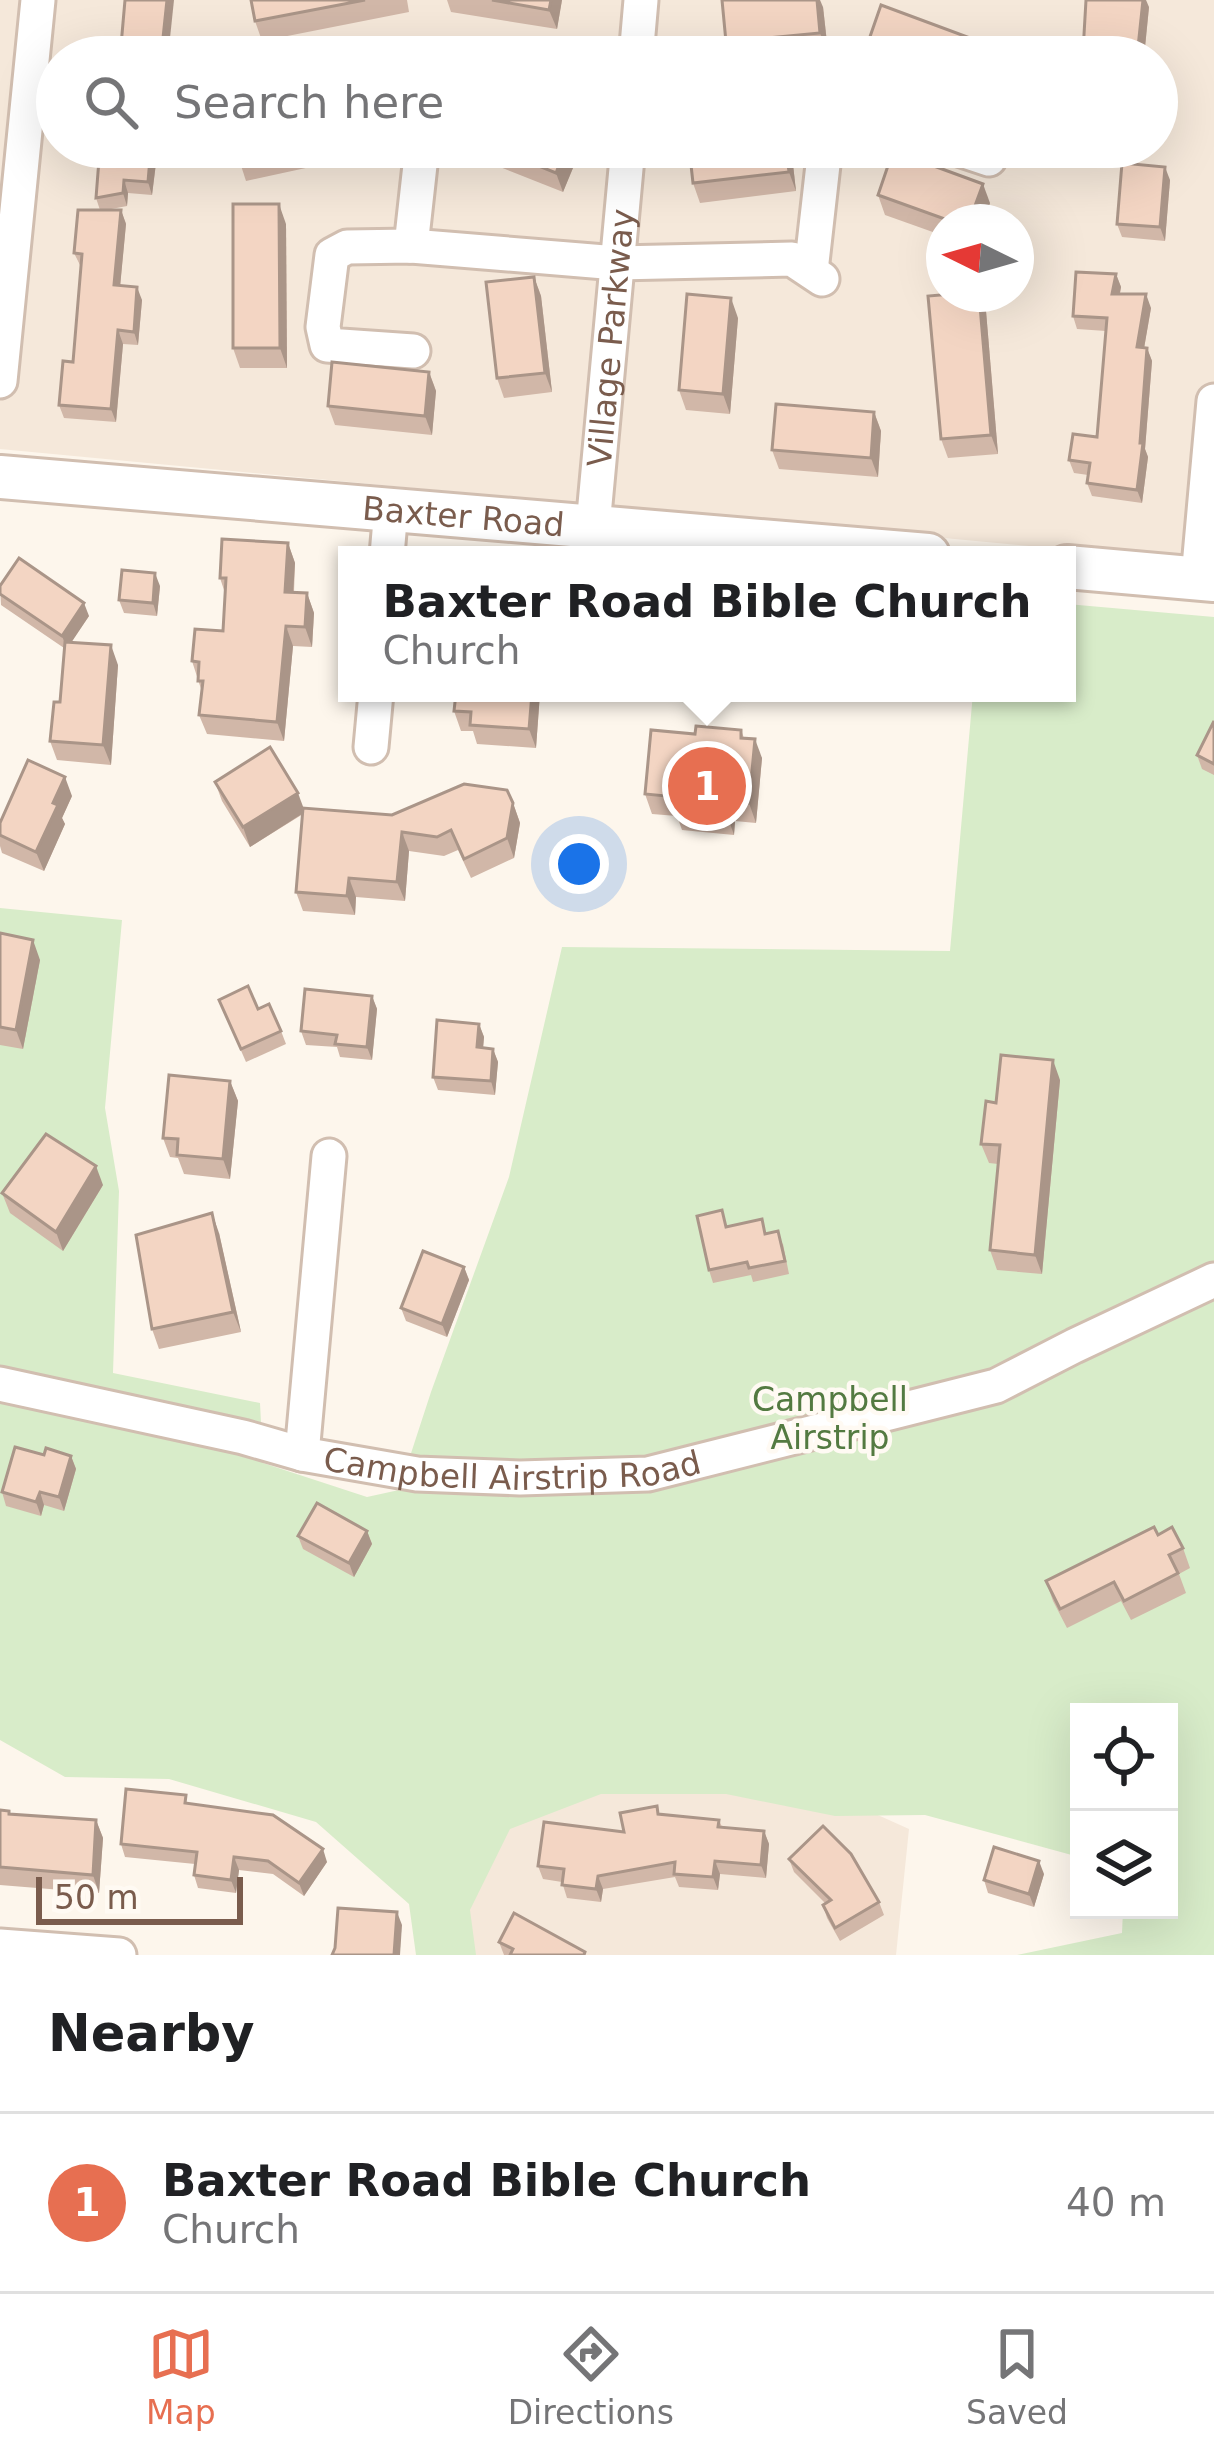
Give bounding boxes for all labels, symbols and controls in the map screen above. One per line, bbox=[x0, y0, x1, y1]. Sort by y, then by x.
search box bbox=[36, 36, 1178, 168]
icon: search bbox=[78, 69, 144, 135]
text: Search here bbox=[174, 76, 444, 129]
north arrow bbox=[926, 204, 1034, 312]
street label: Village Parkway bbox=[580, 207, 642, 469]
street label: Baxter Road bbox=[361, 489, 566, 544]
popup bbox=[338, 546, 1076, 702]
text: Baxter Road Bible Church bbox=[383, 575, 1031, 628]
text: Church bbox=[383, 628, 521, 673]
pin: 1 bbox=[668, 741, 746, 831]
your location bbox=[549, 834, 609, 894]
park label: Campbell Airstrip bbox=[752, 1380, 908, 1457]
street label: Campbell Airstrip Road bbox=[321, 1439, 705, 1498]
map controls bbox=[1070, 1703, 1178, 1919]
button: locate bbox=[1070, 1703, 1178, 1811]
button: layers bbox=[1070, 1811, 1178, 1919]
scale bar bbox=[36, 1871, 243, 1924]
text: 50 m bbox=[54, 1878, 139, 1917]
text: Nearby bbox=[48, 2004, 255, 2063]
text: Baxter Road Bible Church bbox=[162, 2154, 811, 2207]
text: 1 bbox=[73, 2180, 101, 2225]
text: 40 m bbox=[1066, 2180, 1166, 2225]
text: Church bbox=[162, 2207, 300, 2252]
tab: Map bbox=[146, 2321, 216, 2432]
tab: Directions bbox=[508, 2321, 674, 2432]
tab: Saved bbox=[966, 2321, 1068, 2432]

